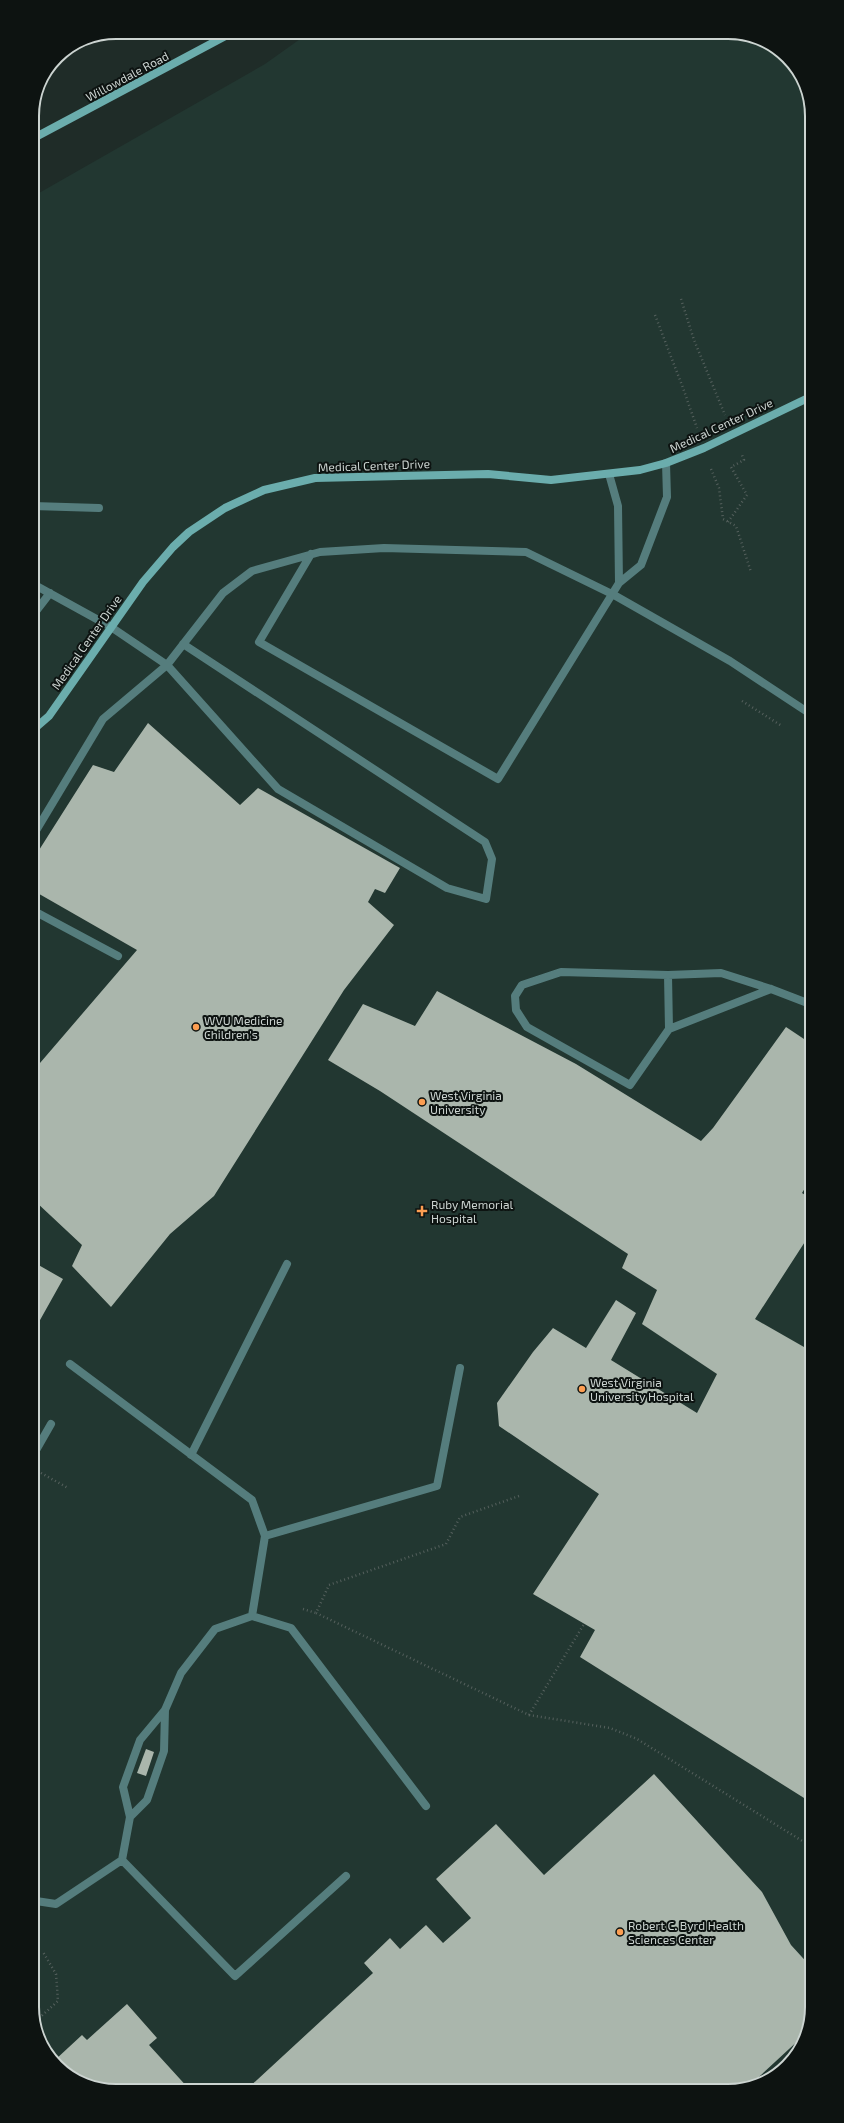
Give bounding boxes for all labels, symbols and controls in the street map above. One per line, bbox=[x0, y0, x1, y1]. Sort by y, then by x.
street label: Willowdale Road bbox=[83, 48, 171, 104]
street label: Medical Center Drive bbox=[667, 395, 775, 455]
street label: Medical Center Drive bbox=[318, 456, 430, 474]
street label: Medical Center Drive bbox=[48, 592, 124, 692]
place label: WVU Medicine Children's bbox=[204, 1013, 282, 1041]
marker: WVU Medicine Children's bbox=[191, 1022, 201, 1032]
place label: West Virginia University bbox=[430, 1088, 502, 1116]
marker: West Virginia University bbox=[417, 1097, 427, 1107]
place label: Ruby Memorial Hospital bbox=[431, 1197, 513, 1225]
marker: Ruby Memorial Hospital bbox=[416, 1205, 428, 1217]
place label: West Virginia University Hospital bbox=[590, 1375, 694, 1403]
marker: West Virginia University Hospital bbox=[577, 1384, 587, 1394]
place label: Robert C. Byrd Health Sciences Center bbox=[628, 1918, 744, 1946]
marker: Robert C. Byrd Health Sciences Center bbox=[615, 1927, 625, 1937]

